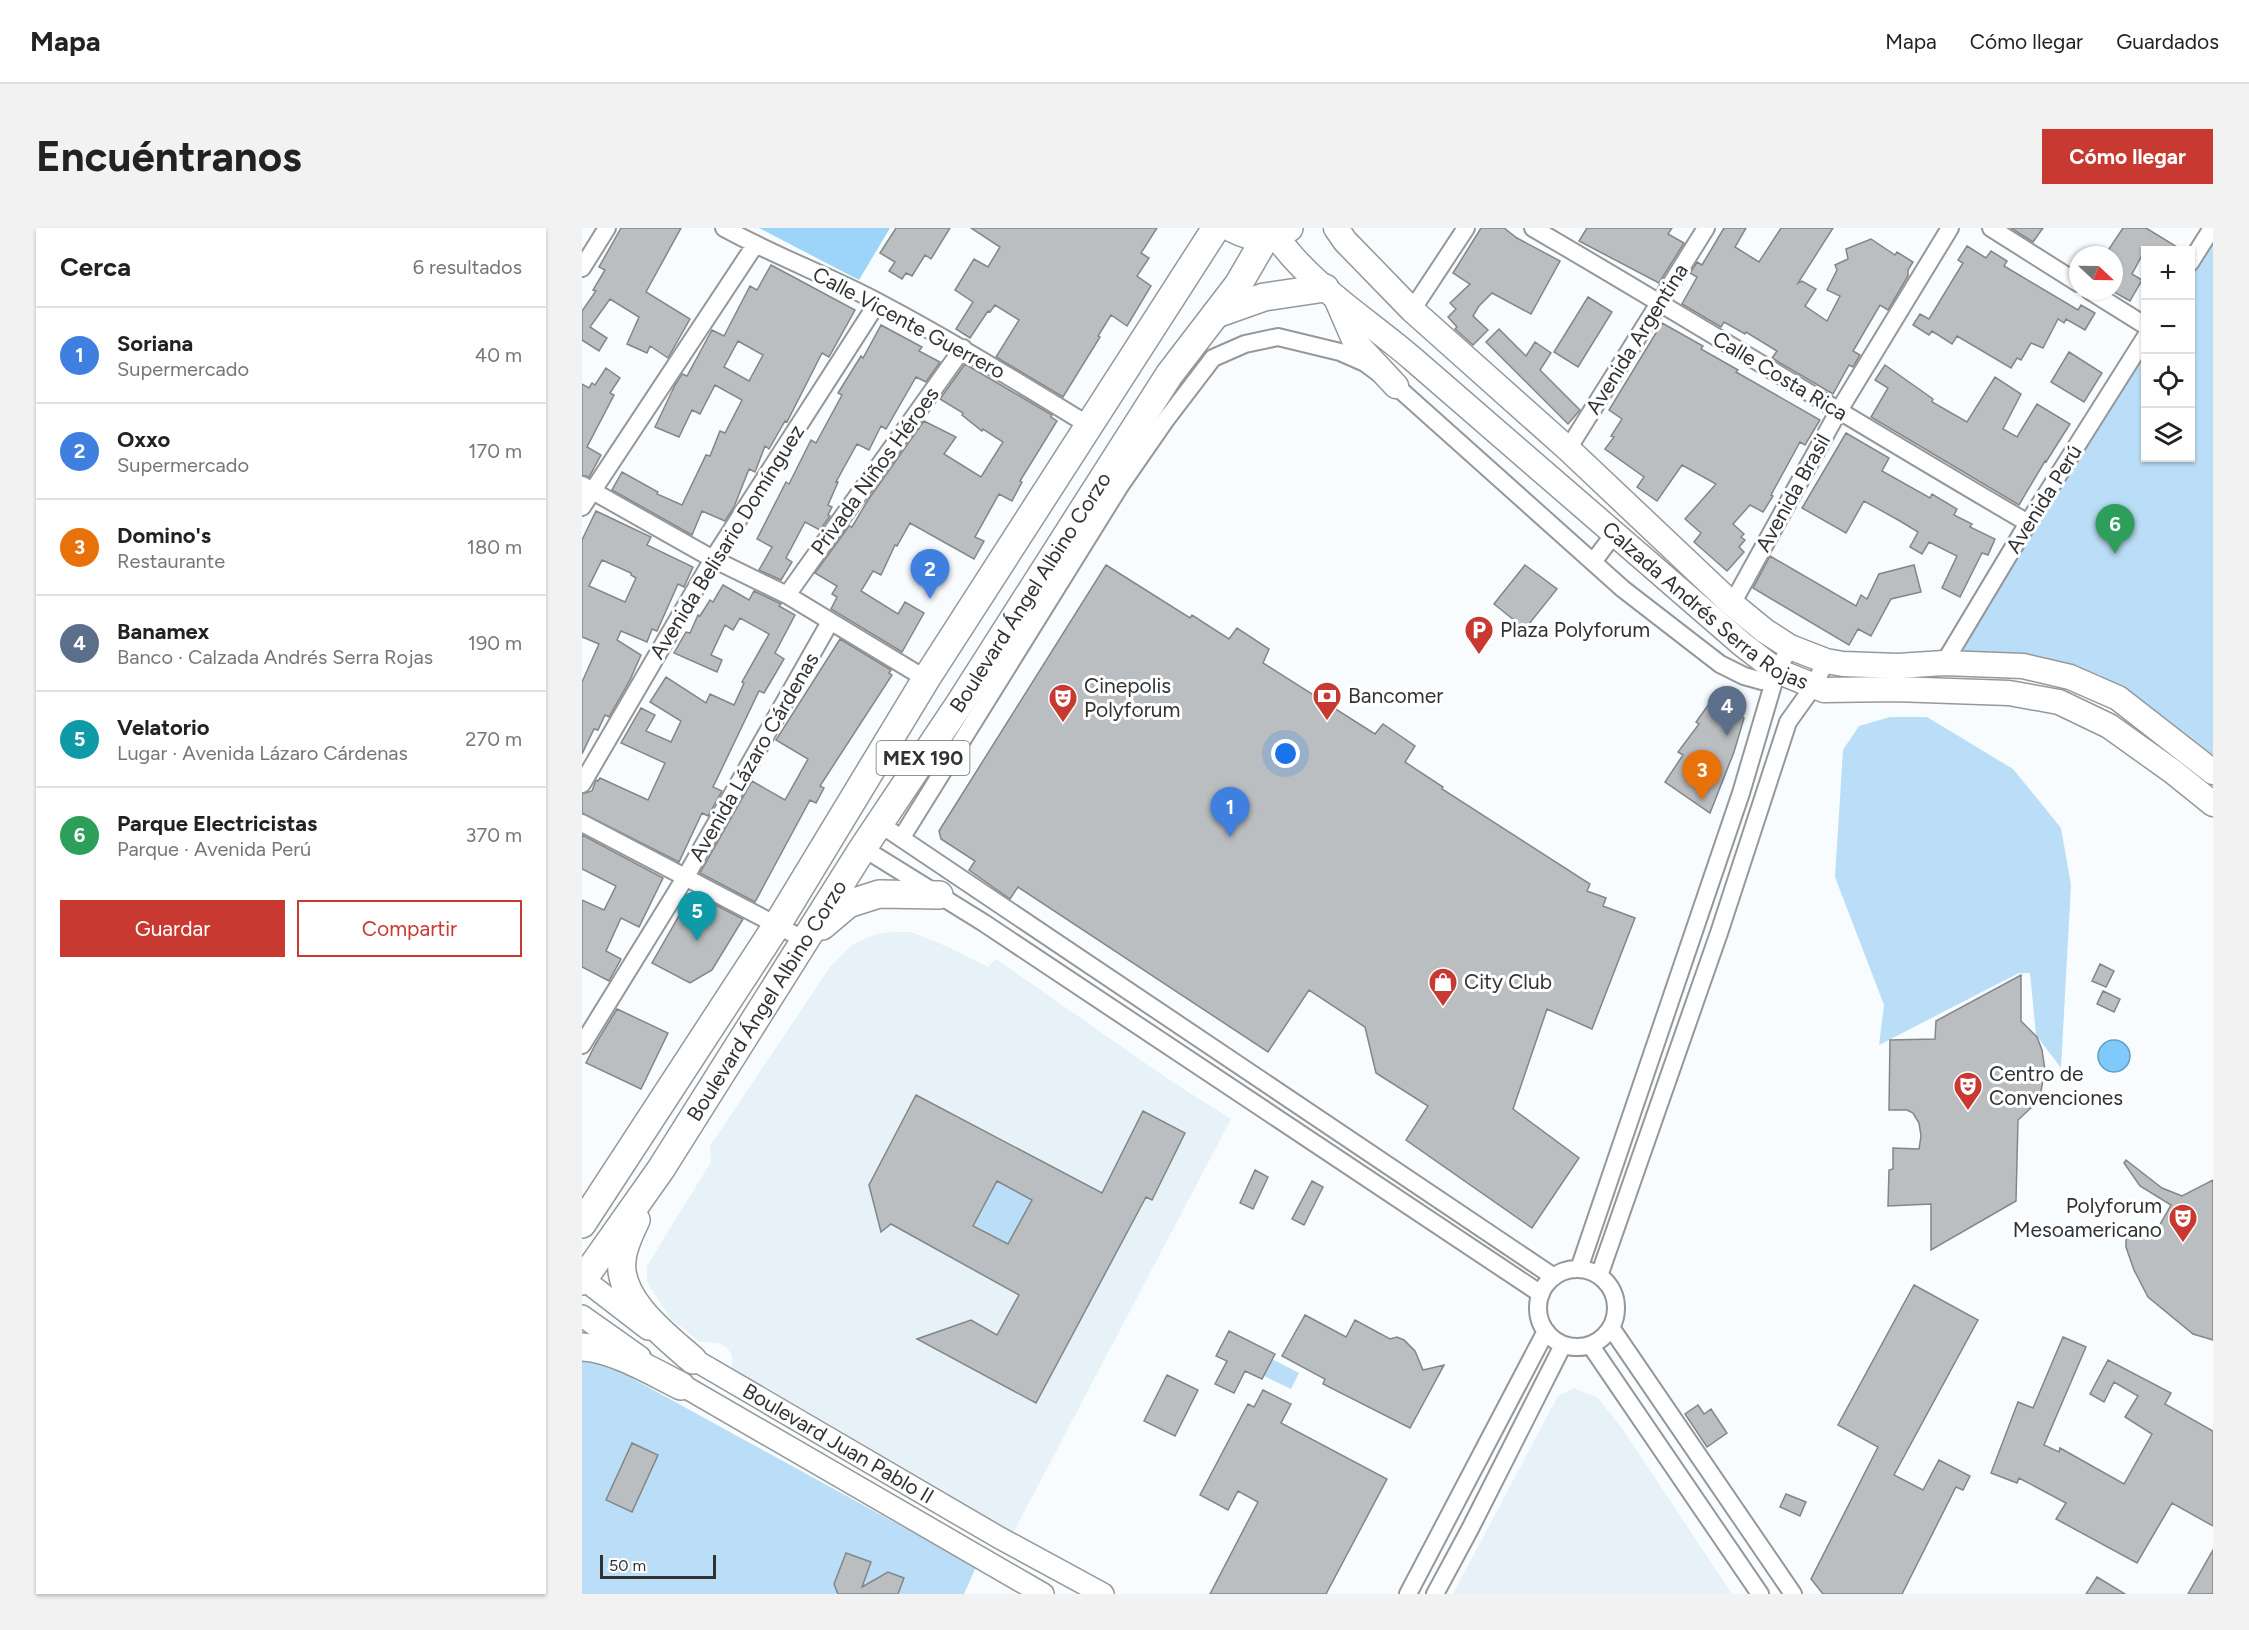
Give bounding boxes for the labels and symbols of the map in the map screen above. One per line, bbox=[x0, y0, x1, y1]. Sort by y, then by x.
north arrow bbox=[2069, 246, 2123, 300]
street label: Avenida Argentina bbox=[1580, 259, 1693, 419]
street label: Calle Vicente Guerrero bbox=[809, 261, 1010, 384]
street label: Calle Costa Rica bbox=[1708, 326, 1852, 426]
street label: Privada Niños Héroes bbox=[805, 382, 944, 560]
street label: Avenida Belisario Domínguez bbox=[644, 420, 809, 663]
street label: Avenida Brasil bbox=[1750, 429, 1835, 556]
street label: Avenida Perú bbox=[2000, 440, 2087, 558]
street label: Boulevard Ángel Albino Corzo bbox=[944, 467, 1116, 717]
pin: 6 bbox=[2096, 504, 2134, 554]
street label: Calzada Andrés Serra Rojas bbox=[1597, 516, 1812, 694]
pin: 2 bbox=[910, 550, 950, 599]
parking icon: Plaza Polyforum bbox=[1463, 614, 1495, 656]
place label: Plaza Polyforum bbox=[1500, 617, 1650, 642]
street label: Avenida Lázaro Cárdenas bbox=[684, 648, 824, 866]
place label: Cinepolis Polyforum bbox=[1084, 673, 1180, 722]
bank icon: Bancomer bbox=[1311, 680, 1343, 722]
theatre icon: Cinepolis Polyforum bbox=[1047, 682, 1079, 724]
place label: Bancomer bbox=[1348, 683, 1443, 708]
pin: 4 bbox=[1708, 686, 1746, 736]
your location bbox=[1271, 739, 1300, 768]
road number: MEX 190 bbox=[876, 741, 970, 775]
pin: 3 bbox=[1682, 750, 1722, 800]
pin: 1 bbox=[1210, 788, 1250, 837]
street label: Boulevard Ángel Albino Corzo bbox=[681, 875, 852, 1126]
pin: 5 bbox=[678, 892, 716, 941]
shop icon: City Club bbox=[1427, 966, 1459, 1008]
place label: City Club bbox=[1464, 969, 1552, 994]
place label: Centro de Convenciones bbox=[1989, 1061, 2123, 1110]
theatre icon: Centro de Convenciones bbox=[1952, 1070, 1984, 1112]
place label: Polyforum Mesoamericano bbox=[2013, 1193, 2162, 1242]
theatre icon: Polyforum Mesoamericano bbox=[2167, 1202, 2199, 1244]
street label: Boulevard Juan Pablo II bbox=[738, 1378, 939, 1509]
scale bar bbox=[600, 1552, 716, 1580]

